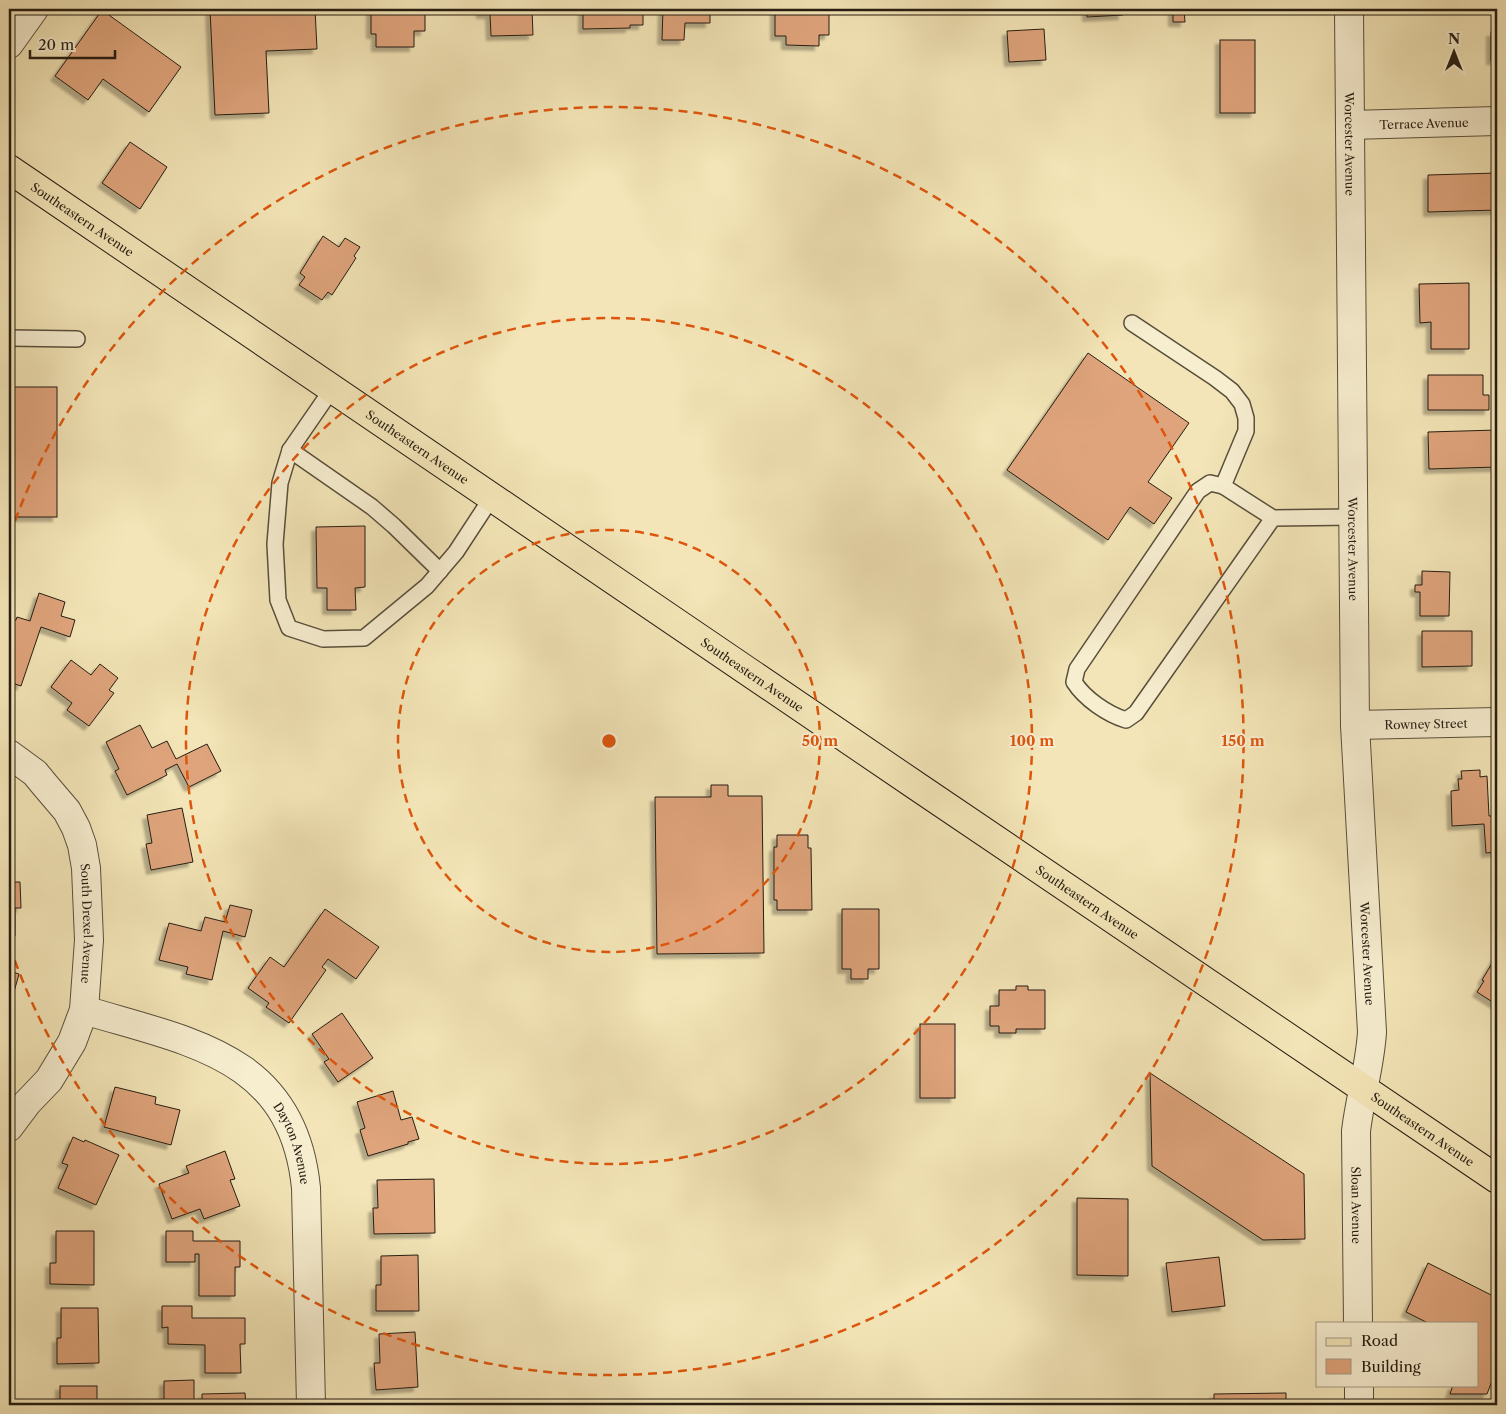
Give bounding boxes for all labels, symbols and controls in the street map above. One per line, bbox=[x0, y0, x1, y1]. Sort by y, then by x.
scale bar bbox=[30, 28, 115, 60]
north arrow bbox=[1428, 28, 1478, 78]
text: N bbox=[1448, 30, 1460, 48]
text: 20 m bbox=[38, 35, 74, 54]
street label: Worcester Avenue bbox=[1342, 91, 1358, 196]
street label: Terrace Avenue bbox=[1379, 114, 1469, 132]
street label: Southeastern Avenue bbox=[28, 179, 137, 259]
street label: Southeastern Avenue bbox=[363, 407, 472, 487]
street label: Worcester Avenue bbox=[1346, 496, 1361, 601]
street label: Southeastern Avenue bbox=[698, 634, 807, 715]
street label: Rowney Street bbox=[1384, 715, 1469, 732]
text: 50 m bbox=[802, 731, 838, 750]
text: 100 m bbox=[1010, 731, 1054, 750]
text: 150 m bbox=[1221, 731, 1265, 750]
centre of rings bbox=[600, 732, 618, 750]
street label: South Drexel Avenue bbox=[78, 862, 97, 984]
street label: Southeastern Avenue bbox=[1033, 862, 1142, 942]
street label: Worcester Avenue bbox=[1357, 900, 1378, 1006]
street label: Southeastern Avenue bbox=[1369, 1089, 1477, 1169]
street label: Dayton Avenue bbox=[271, 1099, 313, 1185]
street label: Sloan Avenue bbox=[1349, 1166, 1365, 1244]
legend bbox=[1316, 1322, 1478, 1386]
text: Road bbox=[1361, 1331, 1398, 1350]
text: Building bbox=[1361, 1357, 1421, 1376]

